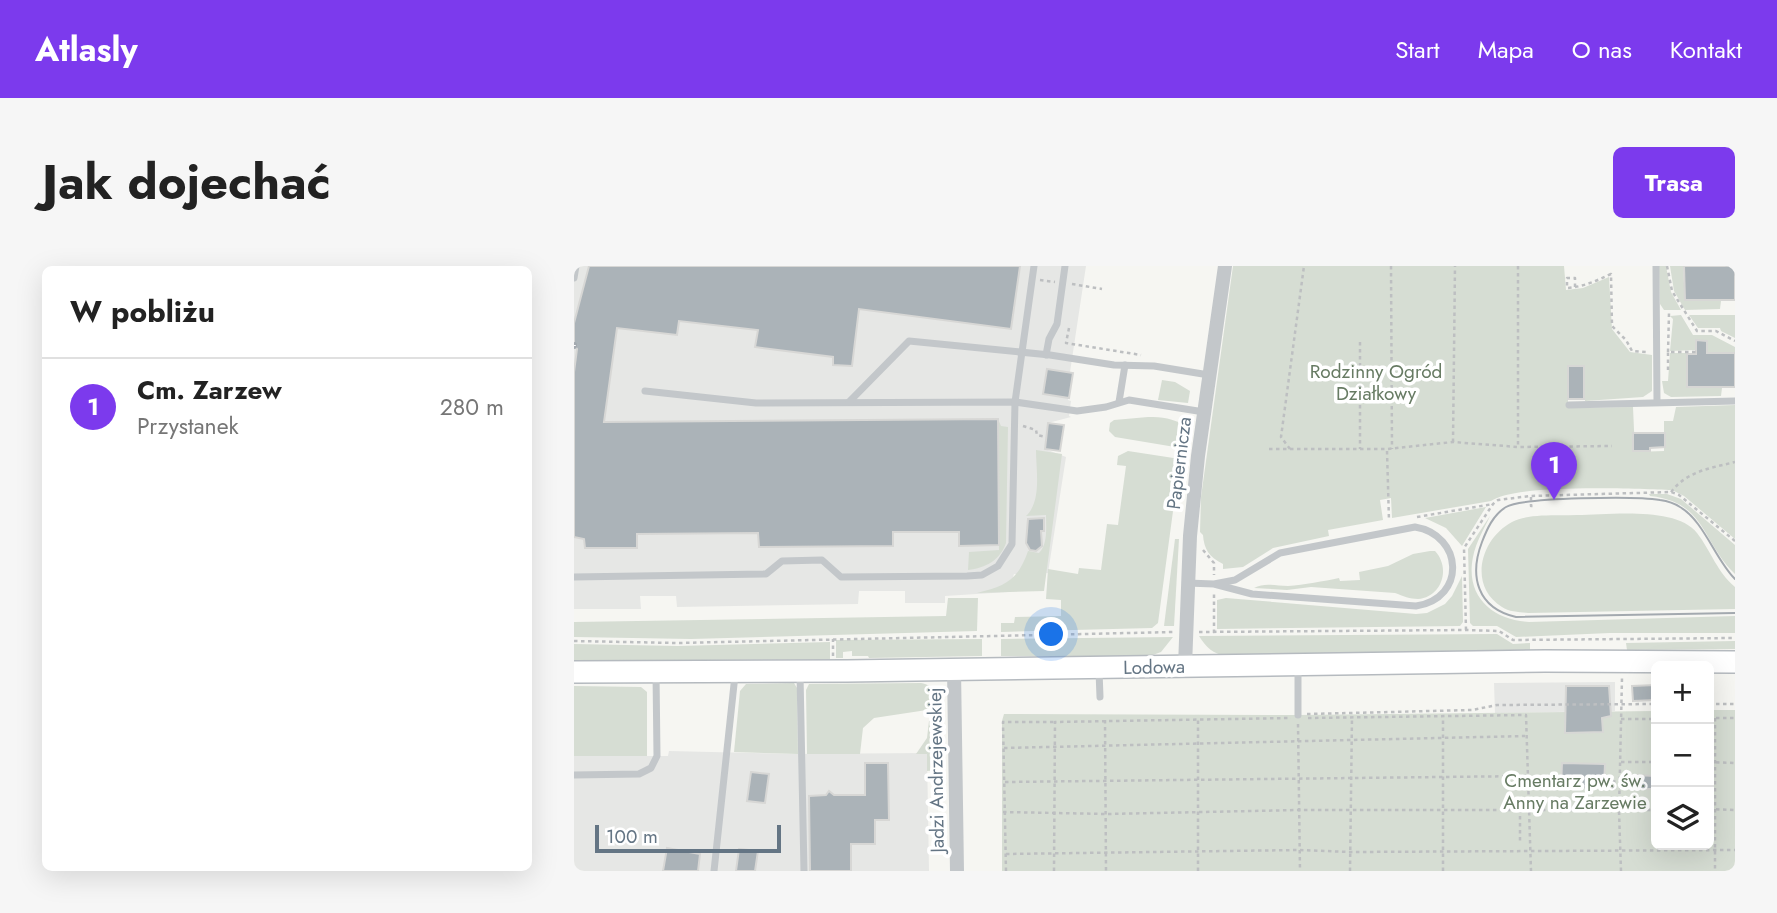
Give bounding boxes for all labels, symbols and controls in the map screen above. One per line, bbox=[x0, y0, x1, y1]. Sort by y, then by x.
text: Atlasly bbox=[35, 26, 138, 73]
text: Start bbox=[1395, 32, 1440, 67]
text: Mapa bbox=[1478, 32, 1534, 67]
text: O nas bbox=[1572, 32, 1632, 67]
text: Kontakt bbox=[1670, 32, 1742, 67]
text: Jak dojechać bbox=[42, 147, 331, 217]
button: Trasa bbox=[1613, 147, 1735, 218]
text: W pobliżu bbox=[70, 290, 215, 333]
park label: Rodzinny Ogród Działkowy bbox=[1310, 358, 1442, 407]
text: Cm. Zarzew bbox=[137, 371, 282, 409]
text: 1 bbox=[87, 390, 99, 424]
text: 280 m bbox=[440, 390, 504, 424]
text: Przystanek bbox=[137, 409, 239, 443]
street label: Papiernicza bbox=[1160, 415, 1198, 511]
pin: 1 bbox=[1531, 442, 1577, 500]
your location bbox=[1034, 617, 1068, 651]
street label: Lodowa bbox=[1123, 653, 1185, 681]
map controls bbox=[1651, 661, 1714, 850]
button: + bbox=[1651, 661, 1714, 724]
street label: Jadzi Andrzejewskiej bbox=[921, 687, 951, 856]
button: − bbox=[1651, 724, 1714, 787]
park label: Cmentarz pw. św. Anny na Zarzewie bbox=[1503, 767, 1647, 816]
button: layers bbox=[1651, 787, 1714, 850]
scale bar bbox=[595, 822, 780, 854]
text: 100 m bbox=[606, 823, 658, 850]

